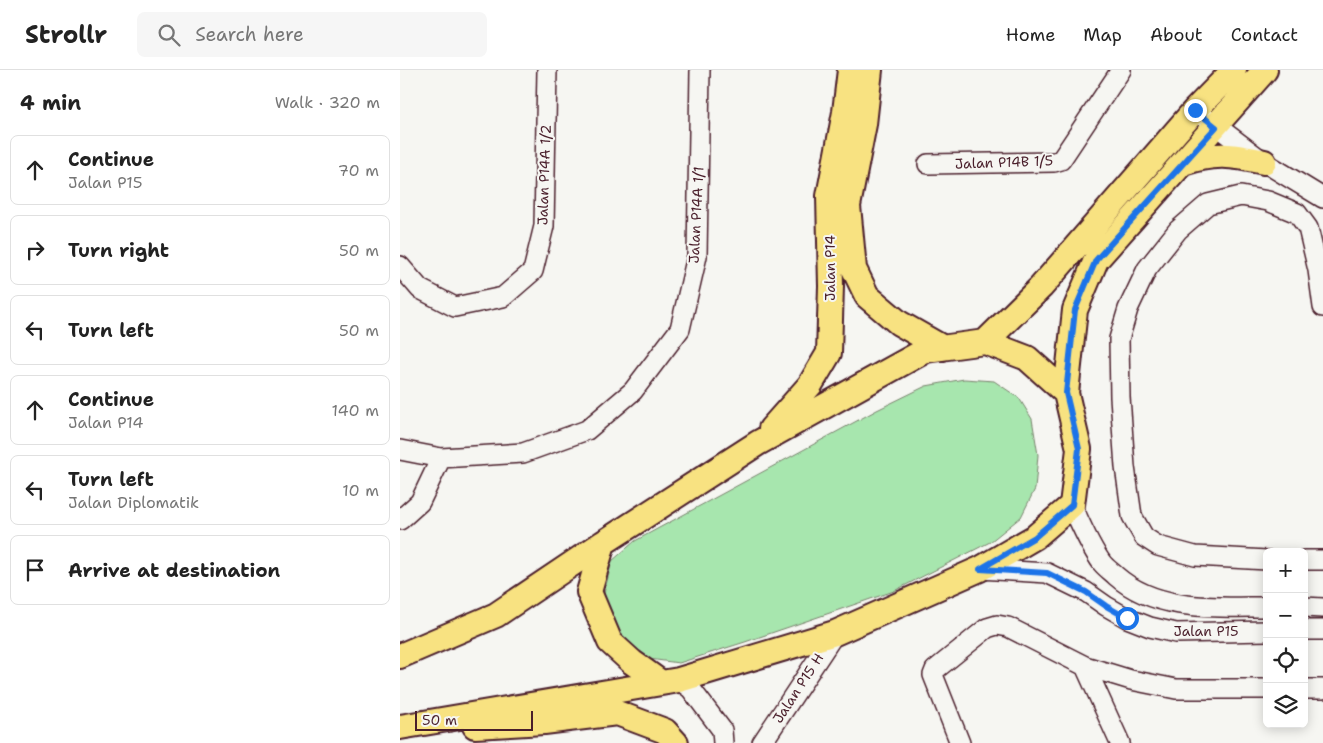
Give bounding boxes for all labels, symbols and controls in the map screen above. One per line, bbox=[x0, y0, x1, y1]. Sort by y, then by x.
search box bbox=[137, 12, 487, 57]
text: Strollr bbox=[25, 19, 107, 51]
icon: search bbox=[155, 21, 183, 49]
text: Search here bbox=[195, 22, 304, 47]
text: Home bbox=[1006, 23, 1055, 47]
text: Map bbox=[1083, 23, 1122, 47]
text: About bbox=[1150, 23, 1203, 47]
text: Contact bbox=[1231, 23, 1298, 47]
text: 4 min bbox=[20, 89, 81, 117]
text: Walk · 320 m bbox=[275, 92, 380, 113]
route end bbox=[1184, 99, 1207, 122]
street label: Jalan P14A 1/2 bbox=[533, 124, 555, 226]
text: Continue bbox=[68, 147, 154, 172]
street label: Jalan P14B 1/5 bbox=[955, 151, 1053, 173]
icon: ahead bbox=[21, 156, 49, 184]
text: 70 m bbox=[338, 160, 379, 181]
street label: Jalan P14A 1/1 bbox=[684, 166, 708, 264]
text: Jalan P15 bbox=[68, 172, 143, 193]
street label: Jalan P14 bbox=[821, 235, 839, 301]
icon: right bbox=[21, 236, 49, 264]
text: Turn right bbox=[68, 238, 169, 263]
text: 50 m bbox=[339, 240, 379, 261]
icon: left bbox=[21, 316, 49, 344]
text: Turn left bbox=[68, 318, 154, 343]
text: 50 m bbox=[339, 320, 379, 341]
text: Continue bbox=[68, 387, 154, 412]
icon: ahead bbox=[21, 396, 49, 424]
text: 140 m bbox=[332, 400, 379, 421]
text: Jalan P14 bbox=[68, 412, 143, 433]
text: Turn left bbox=[68, 467, 154, 492]
icon: left bbox=[21, 476, 49, 504]
text: 10 m bbox=[342, 480, 379, 501]
text: Jalan Diplomatik bbox=[68, 492, 199, 513]
map controls bbox=[1263, 548, 1308, 728]
button: + bbox=[1263, 548, 1308, 593]
icon: arrive bbox=[21, 556, 49, 584]
text: Arrive at destination bbox=[68, 558, 280, 583]
button: − bbox=[1263, 593, 1308, 638]
route start bbox=[1116, 607, 1139, 630]
street label: Jalan P15 bbox=[1173, 622, 1239, 640]
button: locate bbox=[1263, 638, 1308, 683]
street label: Jalan P15 H bbox=[769, 649, 827, 727]
button: layers bbox=[1263, 683, 1308, 728]
scale bar bbox=[415, 708, 532, 731]
text: 50 m bbox=[422, 711, 457, 729]

